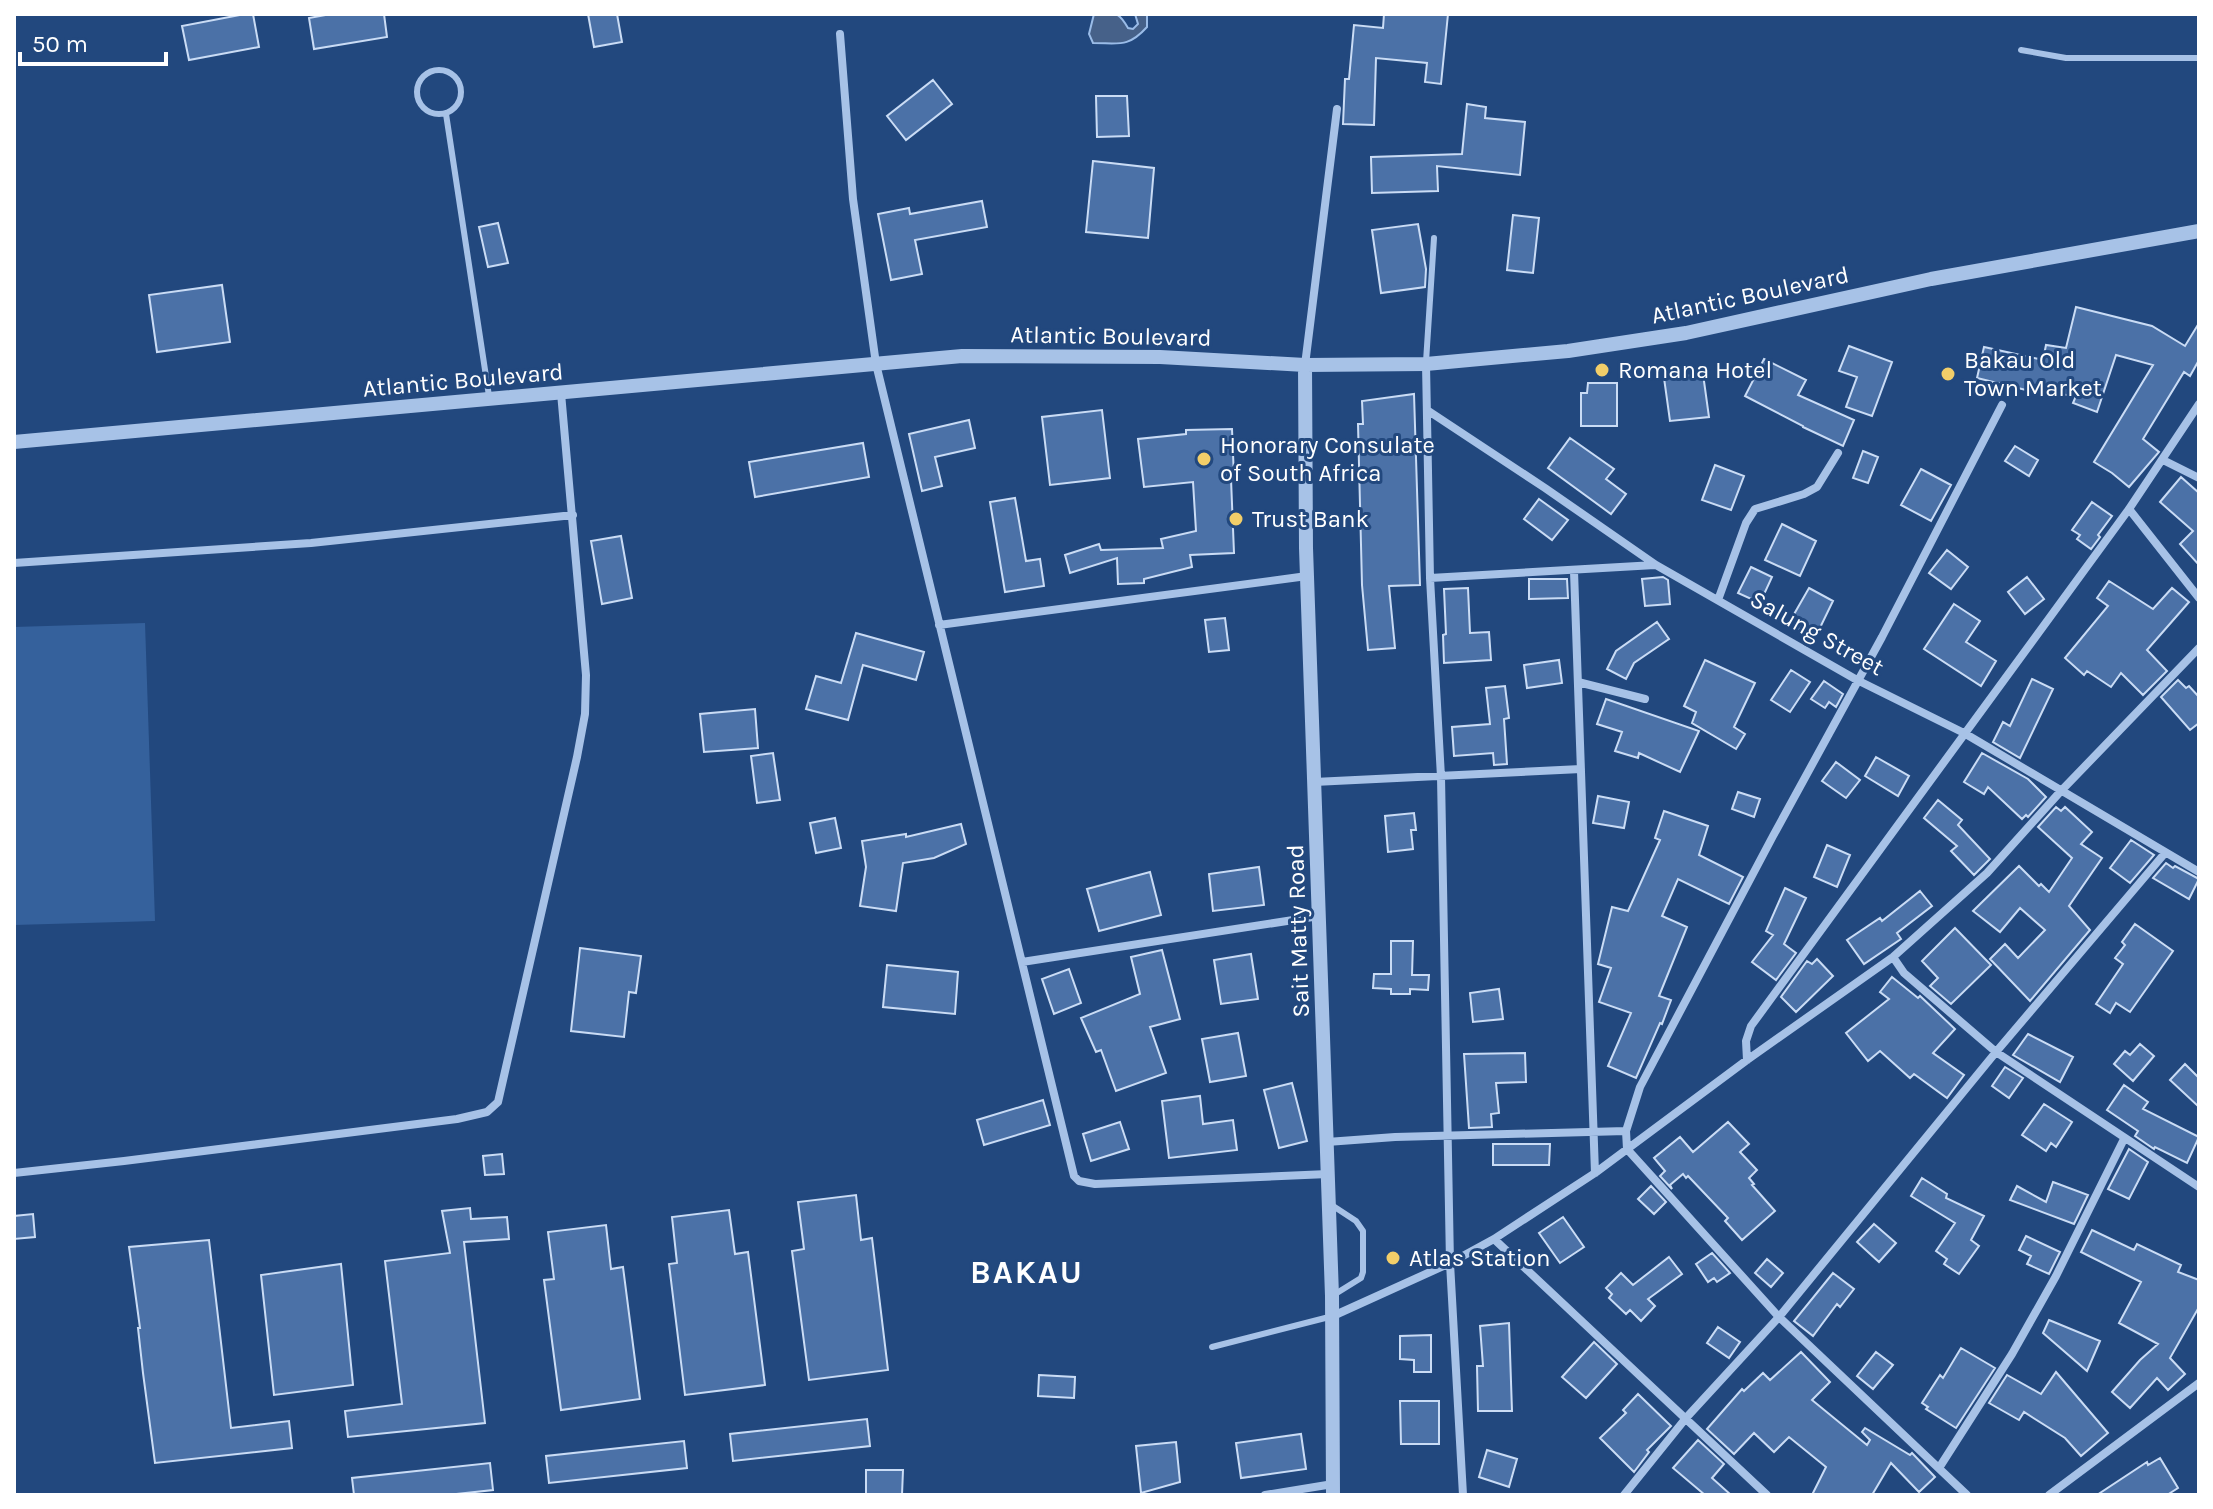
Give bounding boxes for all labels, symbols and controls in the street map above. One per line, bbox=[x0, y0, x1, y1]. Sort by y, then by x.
scale bar bbox=[20, 16, 166, 66]
text: 50 m bbox=[32, 30, 88, 58]
street label: Atlantic Boulevard bbox=[1649, 260, 1851, 330]
street label: Atlantic Boulevard bbox=[1010, 320, 1212, 352]
place label: Bakau Old Town Market bbox=[1964, 346, 2102, 402]
place label: Romana Hotel bbox=[1618, 356, 1772, 384]
street label: Atlantic Boulevard bbox=[362, 357, 564, 403]
marker: Romana Hotel bbox=[1593, 361, 1611, 379]
marker: Bakau Old Town Market bbox=[1939, 365, 1957, 383]
place label: Honorary Consulate of South Africa bbox=[1220, 431, 1435, 487]
marker: Honorary Consulate of South Africa bbox=[1195, 450, 1213, 468]
place label: Trust Bank bbox=[1252, 505, 1369, 533]
marker: Trust Bank bbox=[1227, 510, 1245, 528]
street label: Salung Street bbox=[1745, 585, 1889, 681]
street label: Sait Matty Road bbox=[1281, 844, 1315, 1018]
place label: Atlas Station bbox=[1409, 1244, 1551, 1272]
marker: Atlas Station bbox=[1384, 1249, 1402, 1267]
district label: BAKAU bbox=[970, 1254, 1084, 1291]

